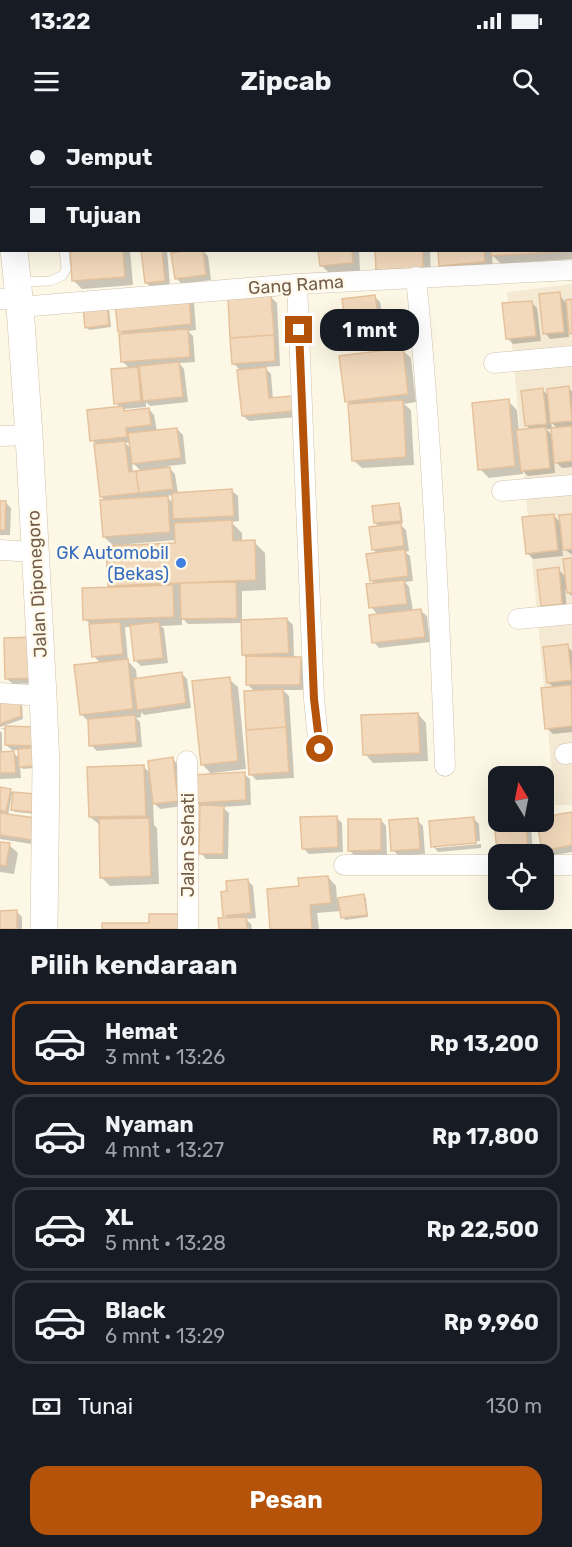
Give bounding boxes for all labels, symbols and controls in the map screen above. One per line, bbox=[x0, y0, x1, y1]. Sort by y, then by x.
text: 13:22 bbox=[30, 8, 90, 35]
icon: menu bbox=[30, 65, 63, 98]
text: Zipcab bbox=[240, 65, 332, 97]
icon: search bbox=[509, 65, 542, 98]
text: Jemput bbox=[66, 144, 152, 171]
text: Tujuan bbox=[66, 202, 141, 229]
street label: Gang Rama bbox=[247, 271, 345, 299]
callout: 1 mnt bbox=[320, 309, 419, 351]
route end bbox=[285, 316, 312, 343]
text: 1 mnt bbox=[342, 318, 397, 342]
street label: Jalan Diponegoro bbox=[22, 510, 52, 658]
place label: GK Automobil (Bekas) bbox=[56, 542, 169, 585]
marker: GK Automobil (Bekas) bbox=[174, 556, 188, 570]
route start bbox=[306, 735, 333, 762]
north arrow bbox=[488, 766, 554, 832]
map controls bbox=[488, 766, 554, 910]
street label: Jalan Sehati bbox=[177, 793, 199, 897]
button: locate bbox=[488, 844, 554, 910]
text: Pilih kendaraan bbox=[30, 949, 238, 981]
icon: car bbox=[33, 1016, 87, 1070]
text: Hemat bbox=[105, 1018, 178, 1045]
text: Rp 13,200 bbox=[429, 1030, 539, 1057]
text: 3 mnt · 13:26 bbox=[105, 1045, 225, 1069]
icon: car bbox=[33, 1109, 87, 1163]
text: Nyaman bbox=[105, 1111, 194, 1138]
text: Rp 17,800 bbox=[432, 1123, 539, 1150]
text: 4 mnt · 13:27 bbox=[105, 1138, 224, 1162]
icon: car bbox=[33, 1202, 87, 1256]
text: XL bbox=[105, 1204, 133, 1231]
text: Rp 22,500 bbox=[426, 1216, 539, 1243]
text: 5 mnt · 13:28 bbox=[105, 1231, 226, 1255]
icon: car bbox=[33, 1295, 87, 1349]
text: Black bbox=[105, 1297, 166, 1324]
text: Rp 9,960 bbox=[444, 1309, 539, 1336]
text: 6 mnt · 13:29 bbox=[105, 1324, 225, 1348]
icon: cash bbox=[30, 1390, 63, 1423]
text: Tunai bbox=[78, 1393, 133, 1420]
text: 130 m bbox=[486, 1394, 542, 1418]
button: Pesan bbox=[30, 1466, 542, 1535]

